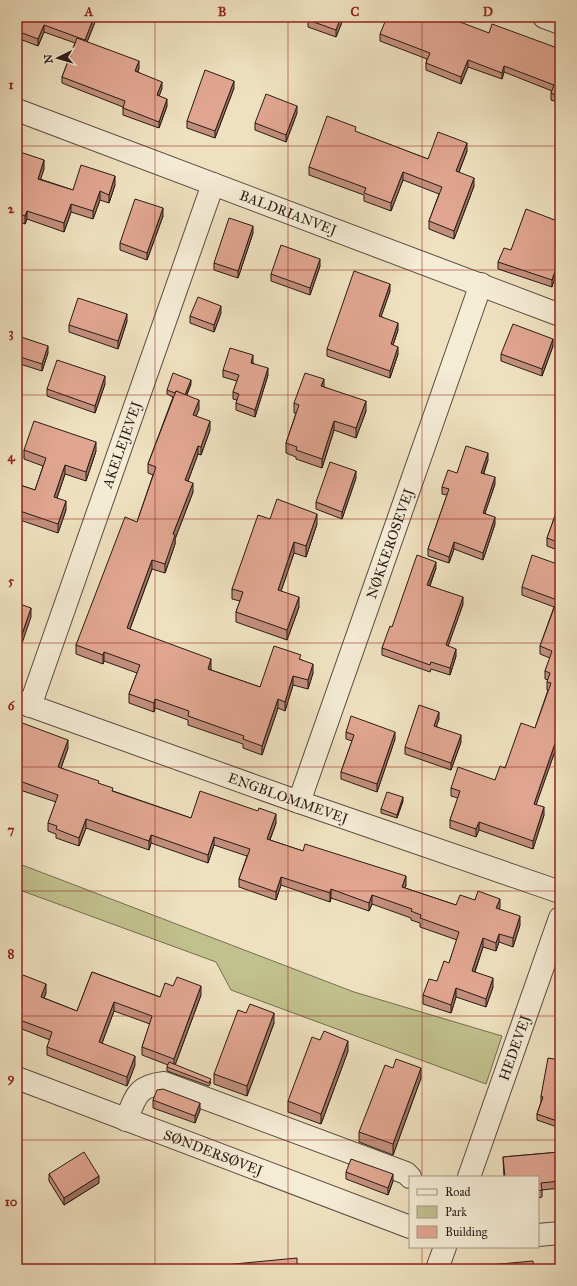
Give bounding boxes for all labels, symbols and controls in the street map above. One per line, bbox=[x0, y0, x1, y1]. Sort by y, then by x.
text: A bbox=[84, 4, 94, 20]
text: B bbox=[218, 4, 227, 20]
text: C bbox=[351, 4, 360, 20]
text: D bbox=[483, 4, 493, 20]
north arrow bbox=[38, 38, 78, 78]
text: N bbox=[42, 53, 55, 64]
text: 1 bbox=[8, 77, 14, 93]
street label: BALDRIANVEJ bbox=[237, 187, 339, 240]
text: 2 bbox=[8, 201, 15, 217]
text: 3 bbox=[8, 325, 14, 341]
street label: AKELEJEVEJ bbox=[99, 399, 146, 491]
text: 4 bbox=[7, 449, 15, 465]
street label: NØKKEROSEVEJ bbox=[363, 486, 419, 601]
text: 5 bbox=[8, 573, 15, 589]
text: 6 bbox=[8, 698, 16, 714]
street label: ENGBLOMMEVEJ bbox=[226, 769, 351, 828]
text: 7 bbox=[8, 822, 15, 838]
text: 8 bbox=[8, 946, 15, 962]
street label: HEDEVEJ bbox=[496, 1013, 535, 1083]
text: 9 bbox=[8, 1070, 15, 1086]
street label: SØNDERSØVEJ bbox=[161, 1126, 266, 1181]
legend bbox=[409, 1176, 539, 1248]
text: Road bbox=[445, 1185, 471, 1199]
text: 10 bbox=[5, 1194, 18, 1210]
text: Park bbox=[445, 1205, 467, 1219]
text: Building bbox=[445, 1225, 488, 1240]

